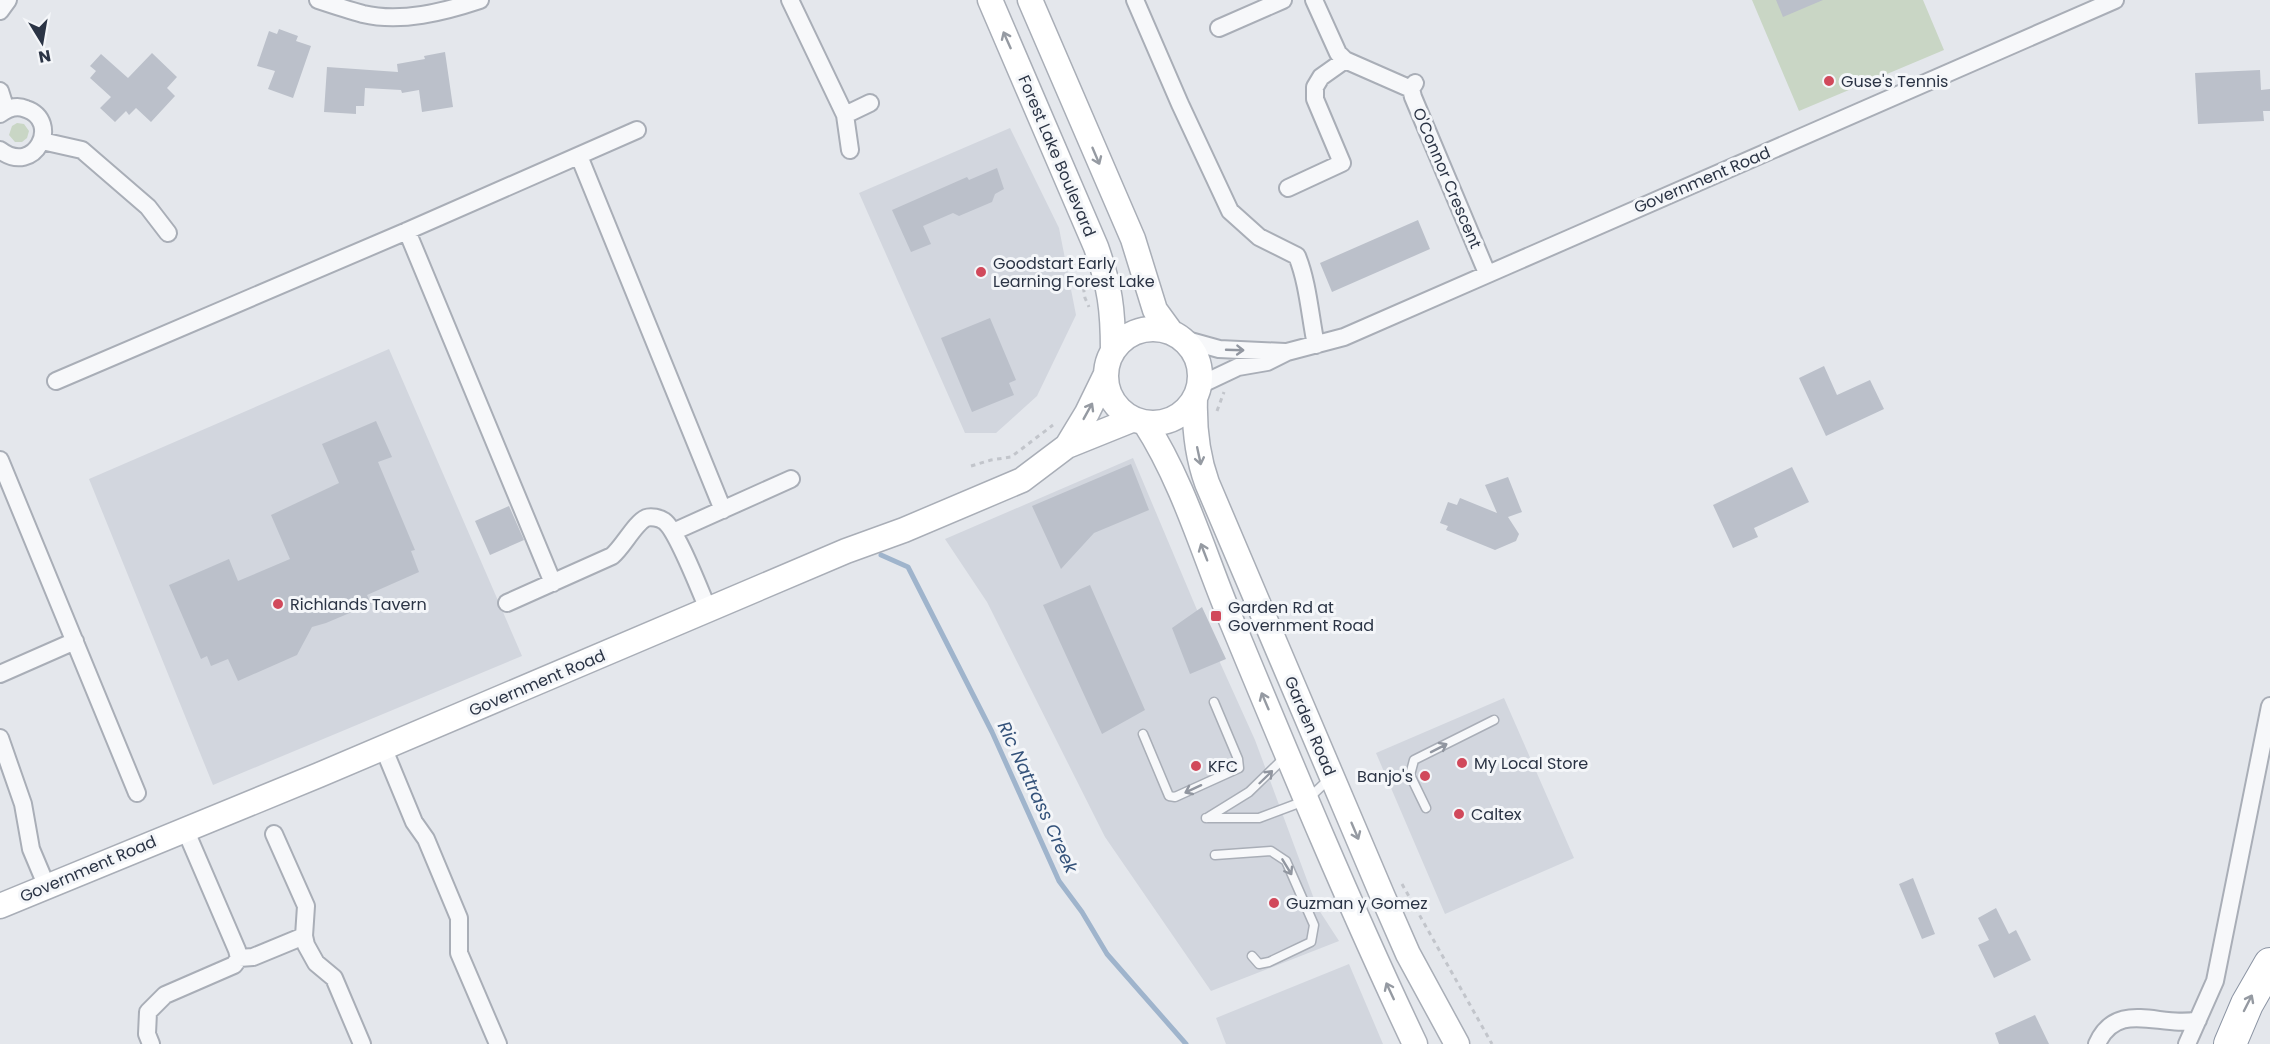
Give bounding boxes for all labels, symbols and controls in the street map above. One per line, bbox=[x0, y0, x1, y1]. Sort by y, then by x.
north arrow bbox=[12, 12, 72, 72]
one-way arrow bbox=[1001, 32, 1013, 50]
text: N bbox=[37, 44, 53, 69]
place label: Guse's Tennis bbox=[1841, 70, 1948, 93]
street label: Forest Lake Boulevard bbox=[1013, 72, 1101, 240]
marker: Guse's Tennis bbox=[1822, 74, 1836, 88]
street label: O'Connor Crescent bbox=[1407, 104, 1487, 252]
street label: Government Road bbox=[1630, 141, 1774, 219]
one-way arrow bbox=[1091, 146, 1103, 164]
place label: Goodstart Early Learning Forest Lake bbox=[993, 252, 1155, 293]
marker: Goodstart Early Learning Forest Lake bbox=[974, 265, 988, 279]
one-way arrow bbox=[1224, 344, 1244, 355]
one-way arrow bbox=[1082, 403, 1094, 420]
one-way arrow bbox=[1194, 446, 1205, 466]
one-way arrow bbox=[1198, 543, 1209, 562]
place label: Richlands Tavern bbox=[290, 593, 427, 616]
place label: Garden Rd at Government Road bbox=[1228, 596, 1374, 637]
marker: Richlands Tavern bbox=[271, 597, 285, 611]
marker: Garden Rd at Government Road bbox=[1209, 609, 1223, 623]
street label: Government Road bbox=[465, 644, 609, 722]
street label: Garden Road bbox=[1279, 673, 1341, 779]
one-way arrow bbox=[1259, 692, 1270, 710]
water label: Ric Nattrass Creek bbox=[992, 717, 1084, 878]
one-way arrow bbox=[1429, 741, 1447, 753]
place label: My Local Store bbox=[1474, 752, 1588, 775]
place label: KFC bbox=[1208, 755, 1238, 778]
marker: My Local Store bbox=[1455, 756, 1469, 770]
marker: KFC bbox=[1189, 759, 1203, 773]
place label: Banjo's bbox=[1357, 765, 1413, 788]
one-way arrow bbox=[1258, 769, 1273, 784]
marker: Banjo's bbox=[1418, 769, 1432, 783]
one-way arrow bbox=[1185, 784, 1203, 796]
place label: Caltex bbox=[1471, 803, 1522, 826]
marker: Caltex bbox=[1452, 807, 1466, 821]
one-way arrow bbox=[1350, 821, 1361, 839]
street label: Government Road bbox=[16, 830, 160, 908]
one-way arrow bbox=[1281, 858, 1293, 875]
place label: Guzman y Gomez bbox=[1286, 892, 1427, 915]
marker: Guzman y Gomez bbox=[1267, 896, 1281, 910]
one-way arrow bbox=[1384, 982, 1396, 1000]
one-way arrow bbox=[2243, 994, 2254, 1012]

